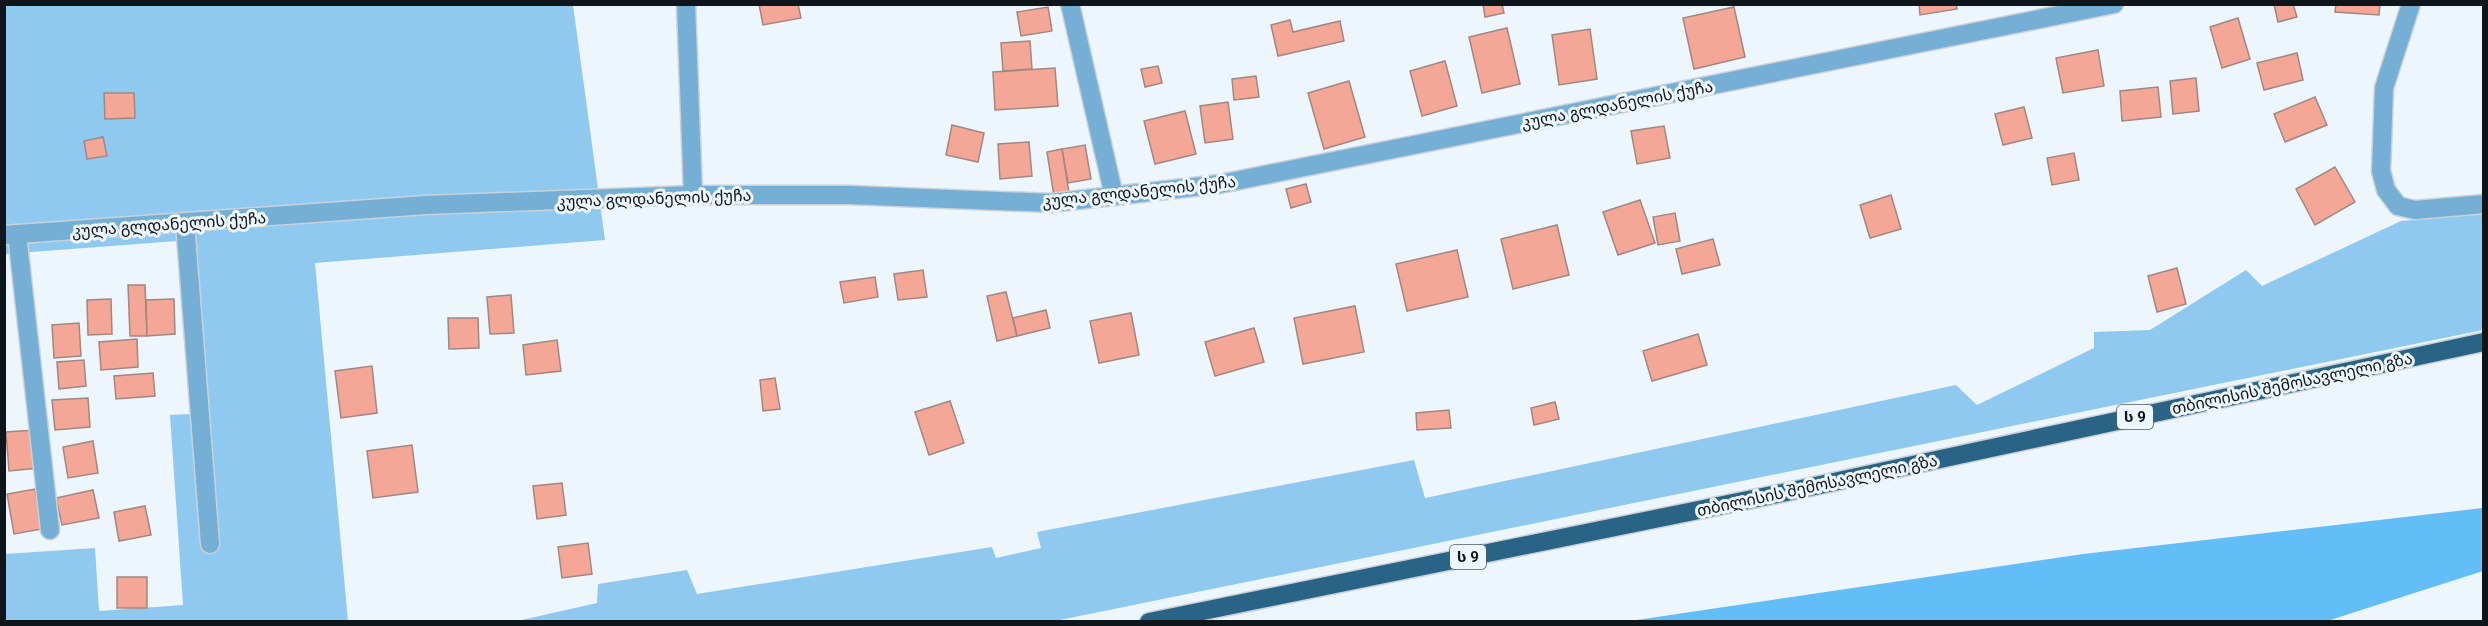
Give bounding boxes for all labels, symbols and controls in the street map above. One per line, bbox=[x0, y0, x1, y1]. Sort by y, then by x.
street label: კულა გლდანელის ქუჩა bbox=[1520, 77, 1715, 133]
street label: კულა გლდანელის ქუჩა bbox=[1041, 172, 1237, 212]
street label: კულა გლდანელის ქუჩა bbox=[556, 186, 752, 212]
street label: კულა გლდანელის ქუჩა bbox=[71, 208, 267, 242]
street label: თბილისის შემოსავლელი გზა bbox=[2170, 349, 2414, 419]
road number: ს 9 bbox=[2117, 405, 2153, 429]
street label: თბილისის შემოსავლელი გზა bbox=[1695, 451, 1939, 521]
road number: ს 9 bbox=[1450, 545, 1486, 569]

